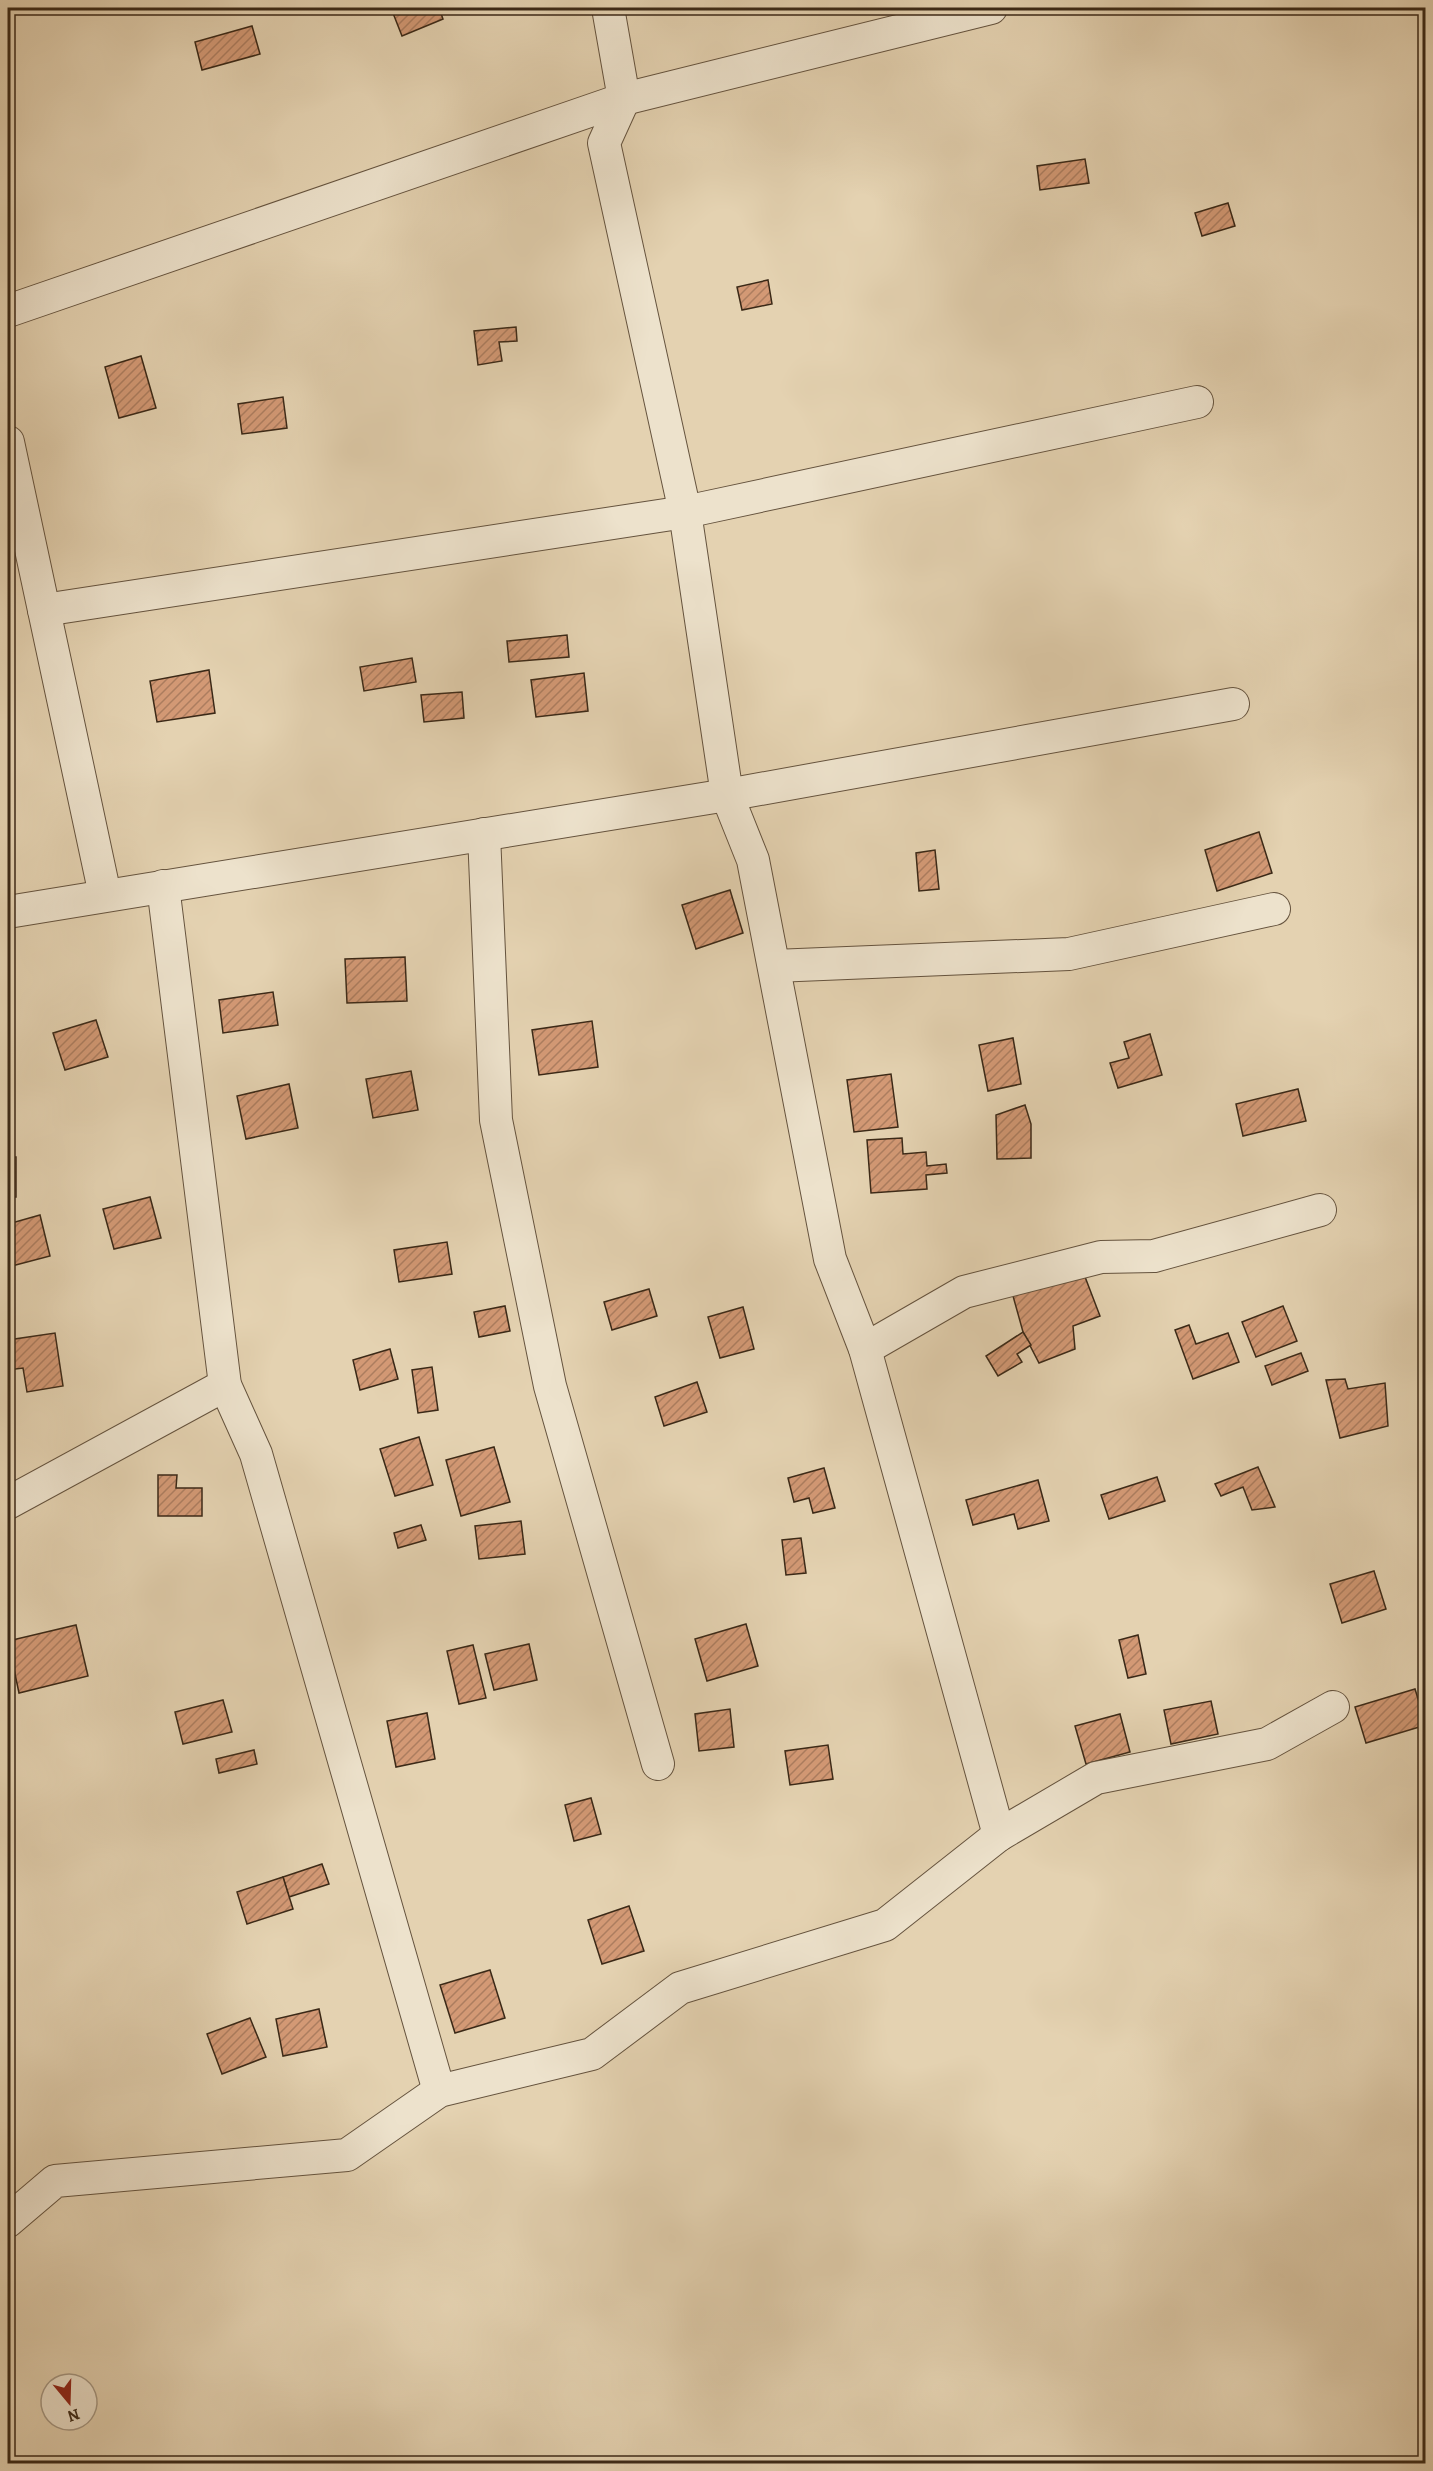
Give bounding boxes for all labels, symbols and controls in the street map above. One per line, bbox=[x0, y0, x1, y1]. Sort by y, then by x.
north arrow bbox=[39, 2372, 99, 2432]
text: N bbox=[64, 2403, 83, 2428]

